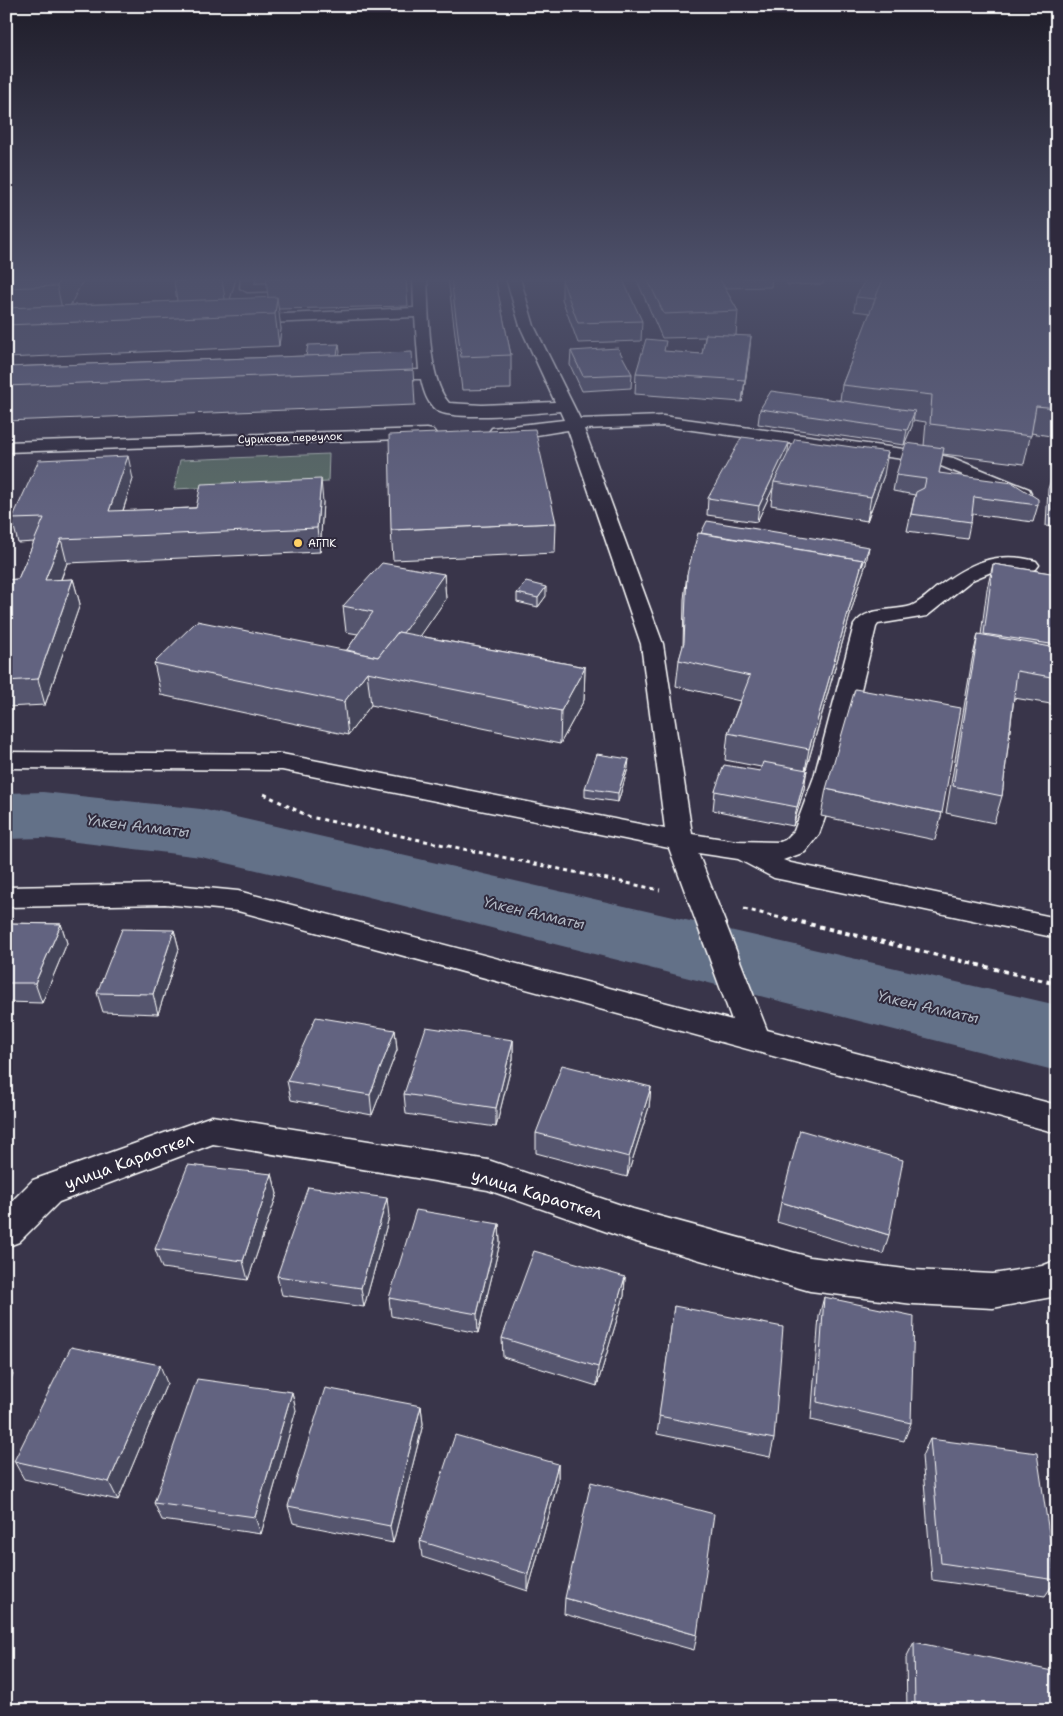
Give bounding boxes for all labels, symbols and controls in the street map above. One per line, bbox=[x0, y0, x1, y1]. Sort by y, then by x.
street label: Сурикова переулок bbox=[238, 429, 343, 447]
place label: АГПК bbox=[308, 536, 336, 551]
marker: АГПК bbox=[292, 537, 304, 549]
water label: Үлкен Алматы bbox=[85, 810, 191, 842]
water label: Үлкен Алматы bbox=[481, 892, 587, 934]
water label: Үлкен Алматы bbox=[875, 986, 981, 1028]
street label: улица Караоткел bbox=[62, 1128, 197, 1194]
street label: улица Караоткел bbox=[469, 1164, 605, 1224]

